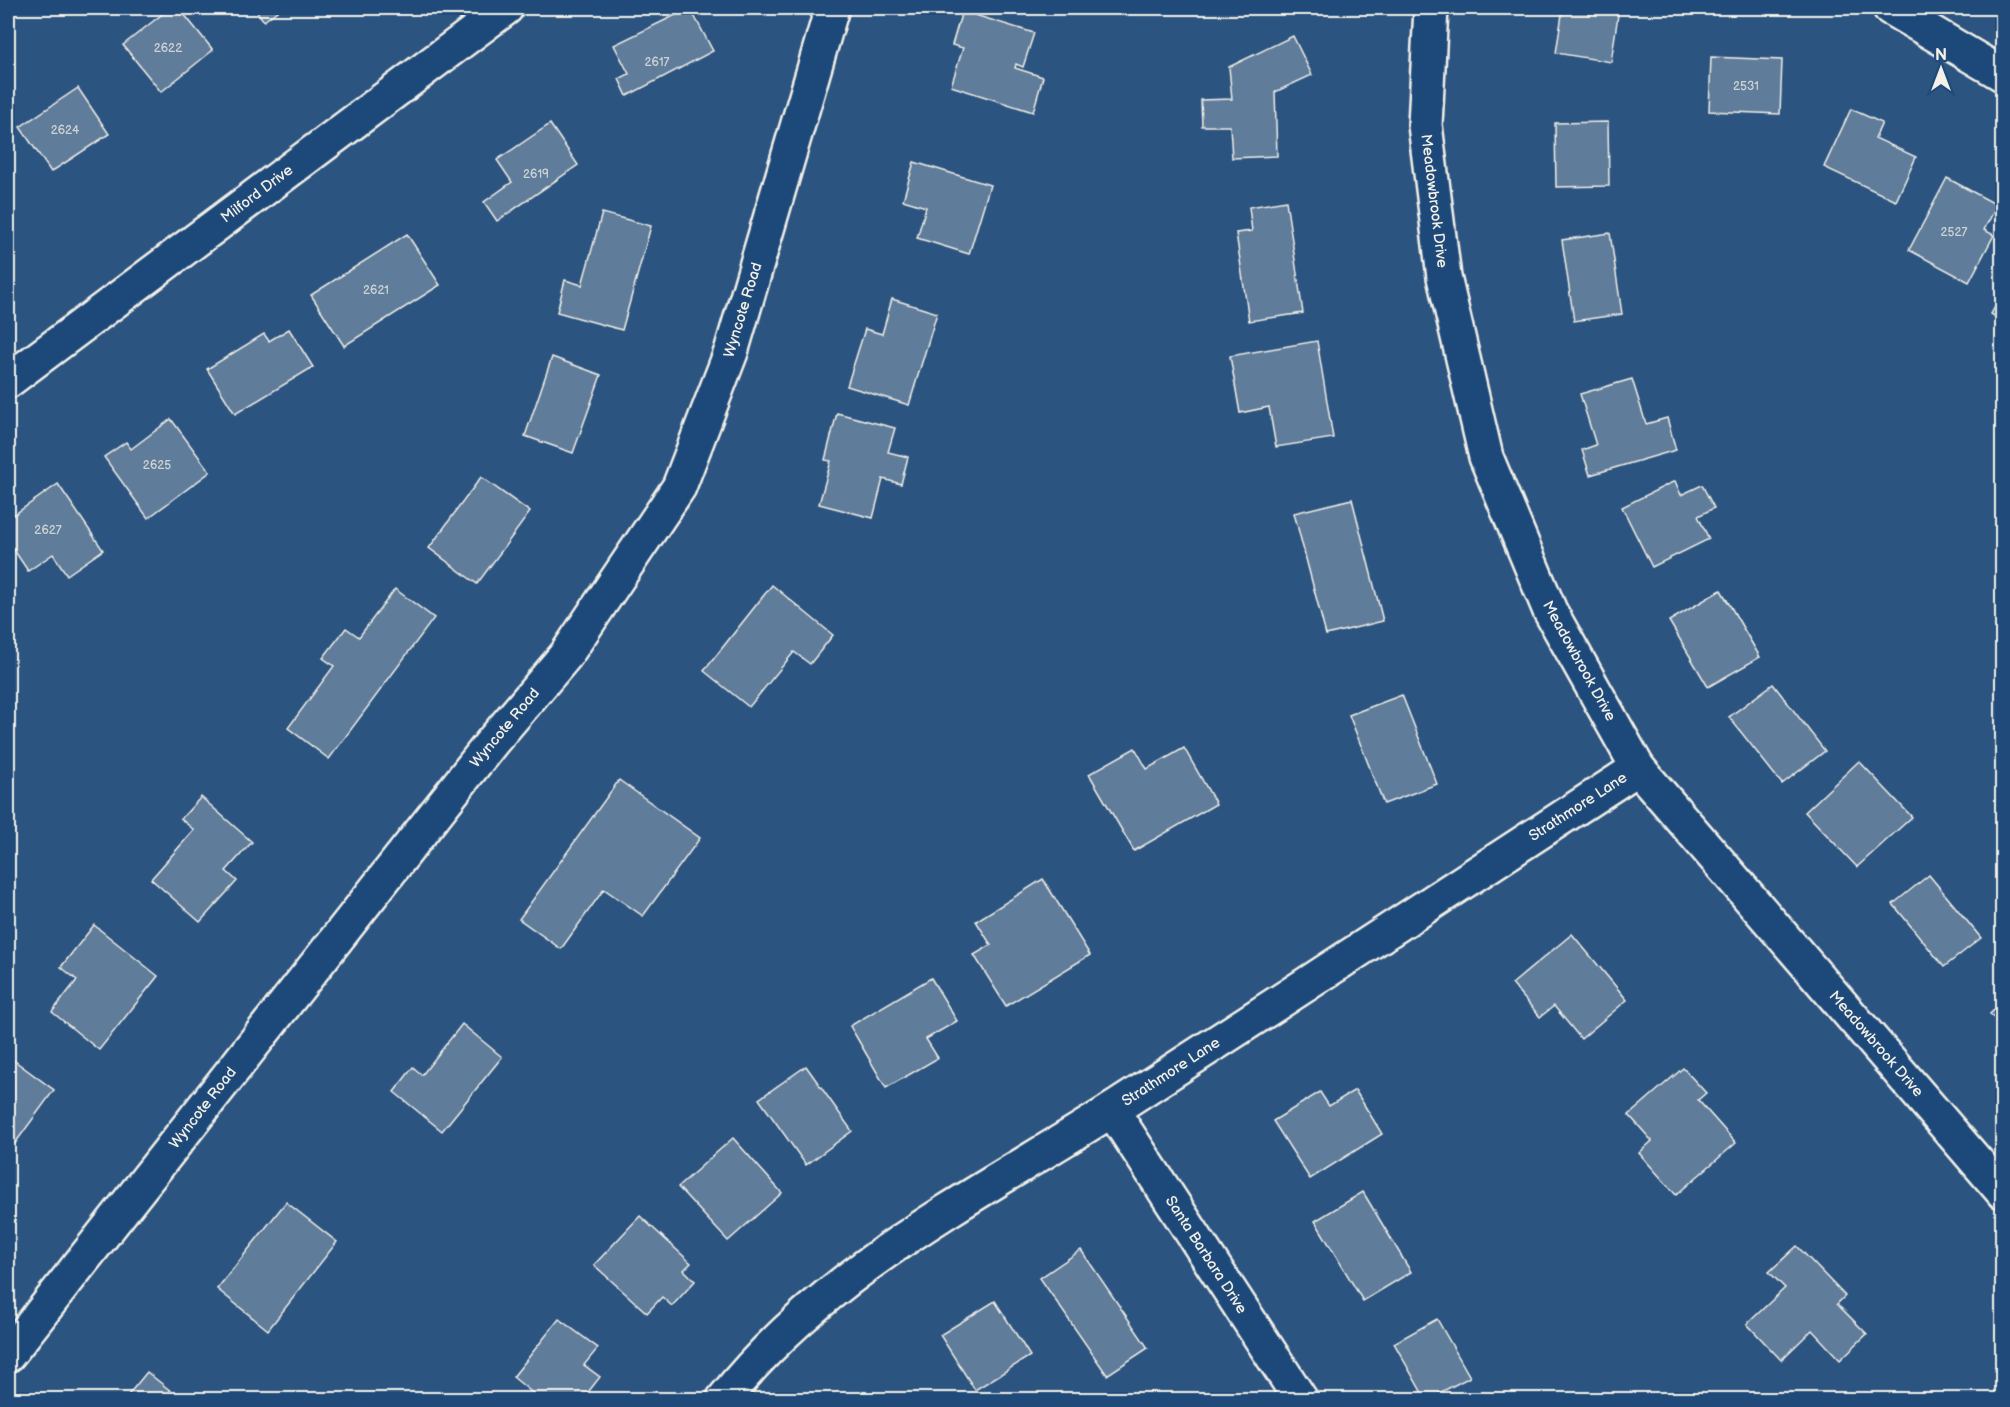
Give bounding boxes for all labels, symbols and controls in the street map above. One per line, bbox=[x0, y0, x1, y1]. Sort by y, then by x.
north arrow bbox=[1911, 39, 1971, 99]
house number: 2622 bbox=[154, 41, 182, 56]
text: N bbox=[1935, 46, 1947, 65]
house number: 2617 bbox=[645, 55, 670, 70]
house number: 2531 bbox=[1733, 79, 1759, 94]
house number: 2624 bbox=[51, 123, 80, 138]
street label: Meadowbrook Drive bbox=[1416, 133, 1452, 269]
street label: Milford Drive bbox=[217, 161, 297, 227]
house number: 2619 bbox=[523, 167, 549, 182]
house number: 2527 bbox=[1941, 225, 1968, 240]
street label: Wyncote Road bbox=[720, 260, 766, 360]
house number: 2621 bbox=[363, 283, 389, 298]
house number: 2625 bbox=[143, 458, 171, 473]
house number: 2627 bbox=[34, 523, 62, 538]
street label: Meadowbrook Drive bbox=[1538, 597, 1620, 725]
street label: Wyncote Road bbox=[466, 684, 544, 772]
street label: Strathmore Lane bbox=[1525, 768, 1631, 846]
street label: Meadowbrook Drive bbox=[1825, 987, 1927, 1101]
street label: Strathmore Lane bbox=[1118, 1033, 1224, 1111]
street label: Wyncote Road bbox=[165, 1063, 241, 1153]
street label: Santa Barbara Drive bbox=[1161, 1192, 1251, 1318]

